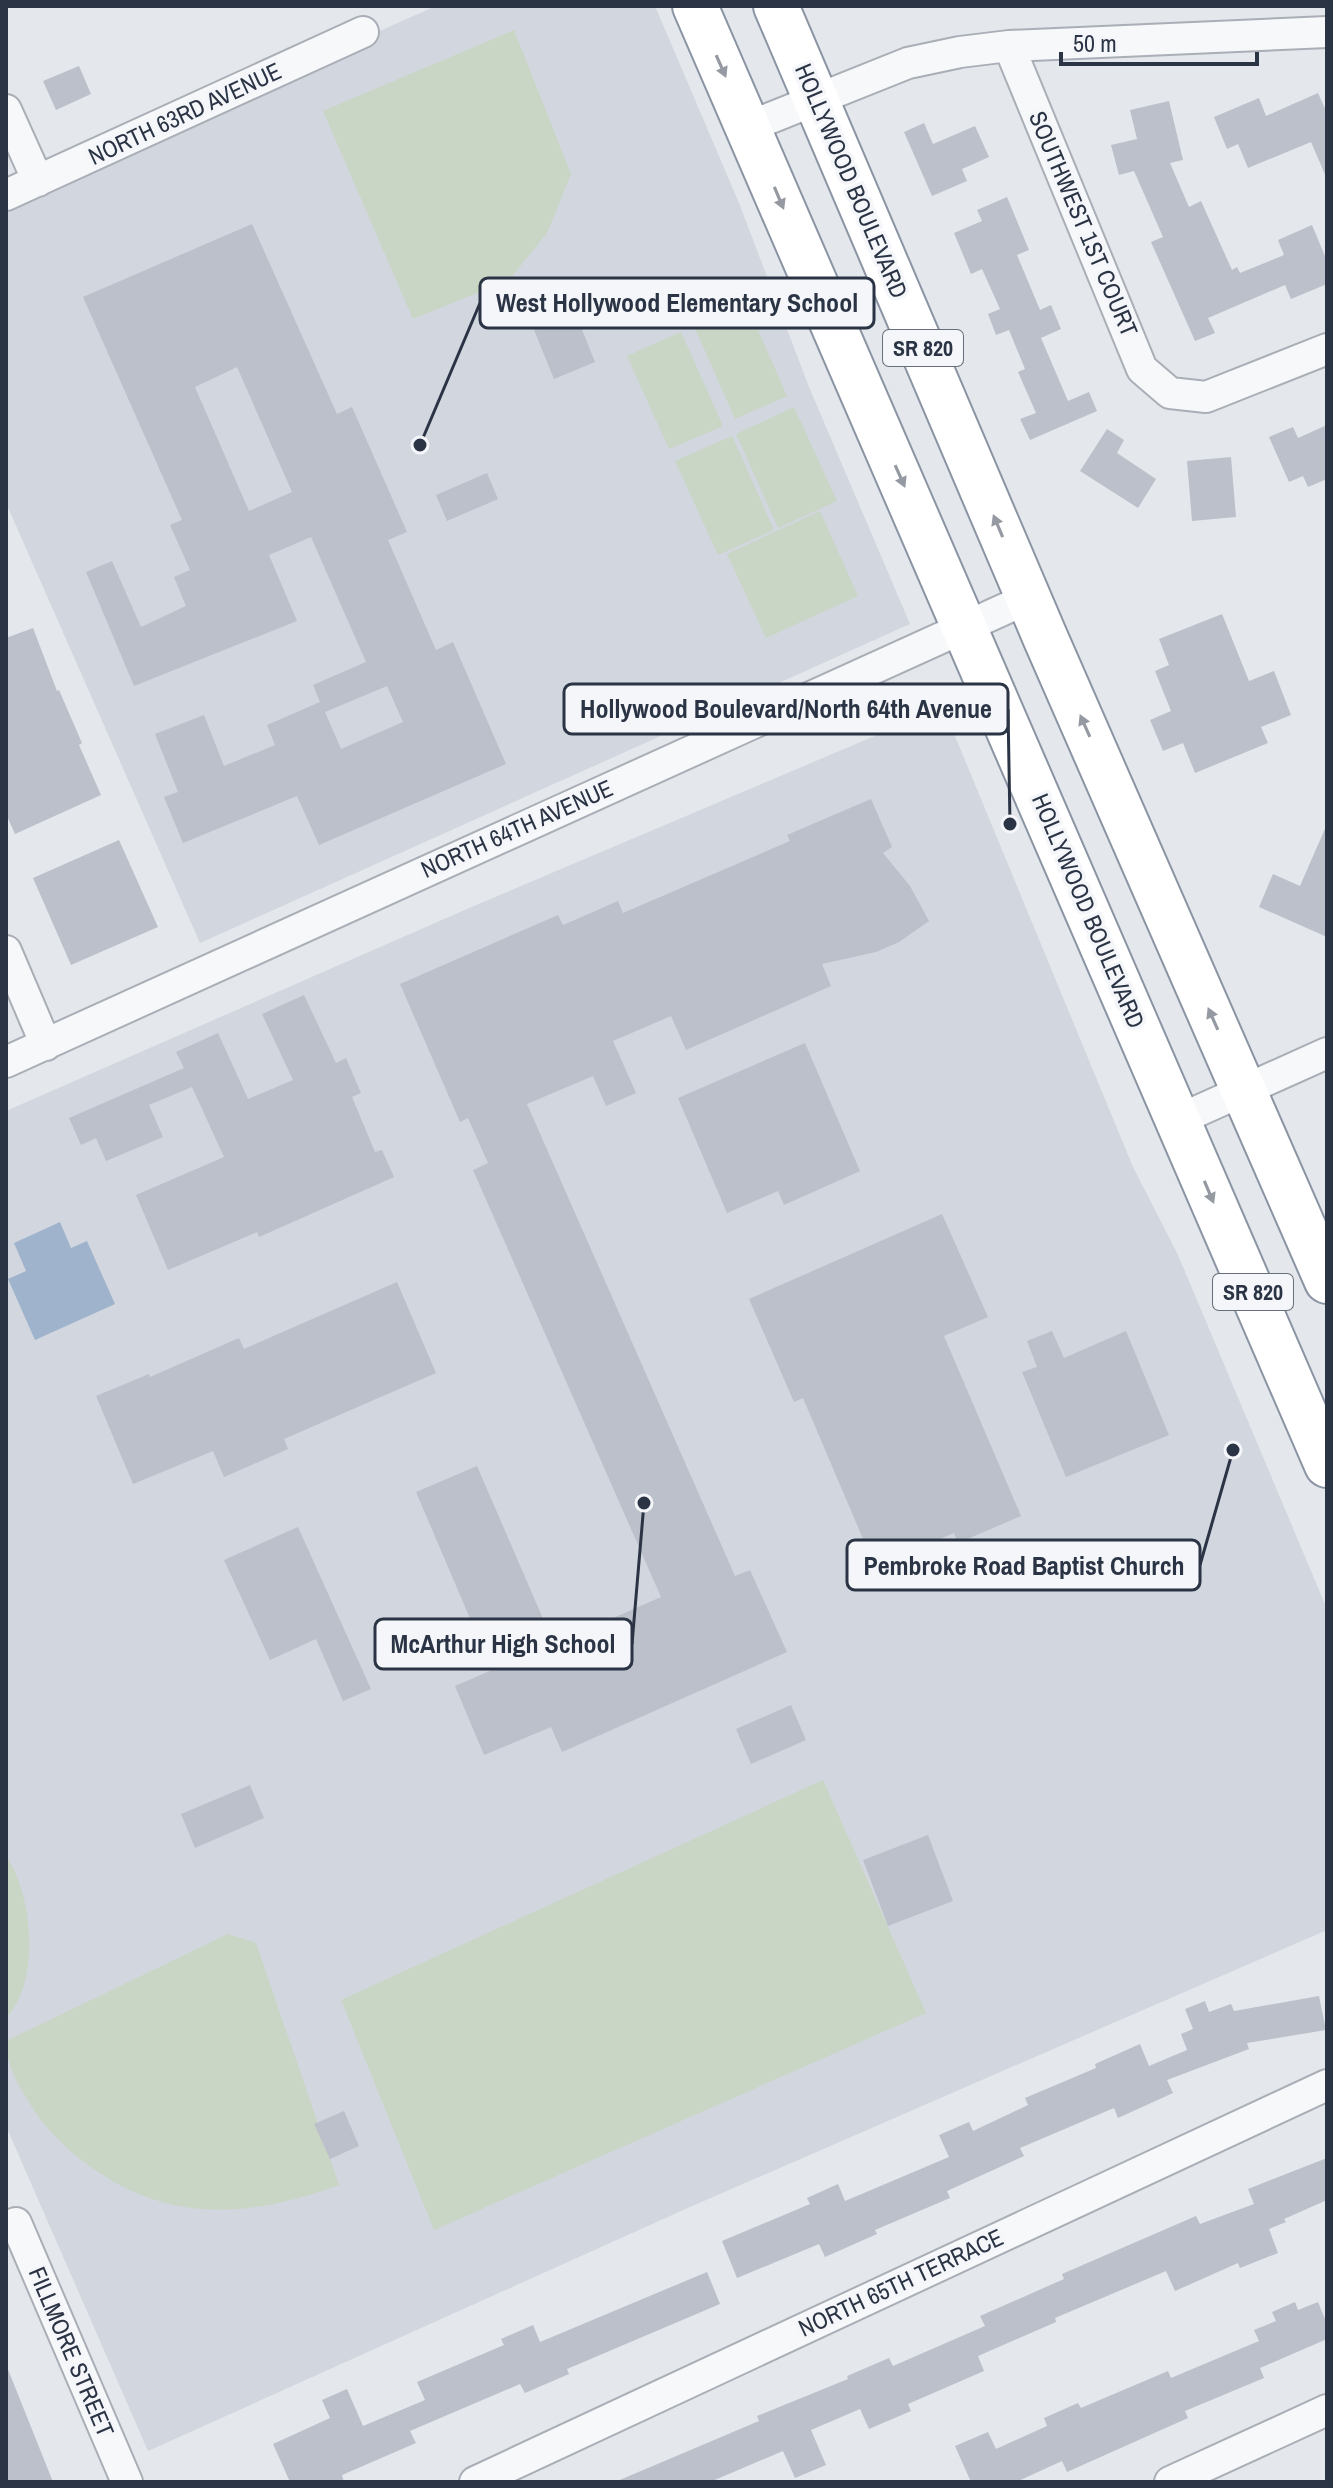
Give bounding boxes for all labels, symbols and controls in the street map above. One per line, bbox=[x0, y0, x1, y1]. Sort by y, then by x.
scale bar bbox=[1061, 16, 1257, 66]
text: 50 m bbox=[1073, 27, 1117, 59]
street label: NORTH 63RD AVENUE bbox=[83, 54, 286, 172]
one-way arrow bbox=[715, 55, 728, 78]
street label: HOLLYWOOD BOULEVARD bbox=[788, 58, 916, 303]
street label: SOUTHWEST 1ST COURT bbox=[1022, 106, 1146, 341]
one-way arrow bbox=[772, 187, 786, 210]
callout: West Hollywood Elementary School bbox=[480, 278, 874, 328]
text: West Hollywood Elementary School bbox=[496, 285, 858, 320]
road number: SR 820 bbox=[883, 330, 963, 366]
one-way arrow bbox=[893, 464, 906, 488]
one-way arrow bbox=[992, 515, 1005, 538]
callout: Hollywood Boulevard/North 64th Avenue bbox=[564, 684, 1008, 734]
text: Hollywood Boulevard/North 64th Avenue bbox=[580, 691, 992, 726]
one-way arrow bbox=[1078, 714, 1091, 737]
street label: NORTH 64TH AVENUE bbox=[415, 771, 618, 885]
street label: HOLLYWOOD BOULEVARD bbox=[1025, 788, 1153, 1033]
one-way arrow bbox=[1206, 1007, 1219, 1031]
one-way arrow bbox=[1202, 1180, 1215, 1203]
road number: SR 820 bbox=[1213, 1274, 1293, 1310]
callout: Pembroke Road Baptist Church bbox=[847, 1540, 1200, 1590]
text: Pembroke Road Baptist Church bbox=[863, 1548, 1185, 1583]
callout: McArthur High School bbox=[375, 1619, 632, 1669]
text: McArthur High School bbox=[390, 1626, 616, 1661]
street label: NORTH 65TH TERRACE bbox=[793, 2221, 1008, 2344]
street label: FILLMORE STREET bbox=[22, 2262, 122, 2441]

